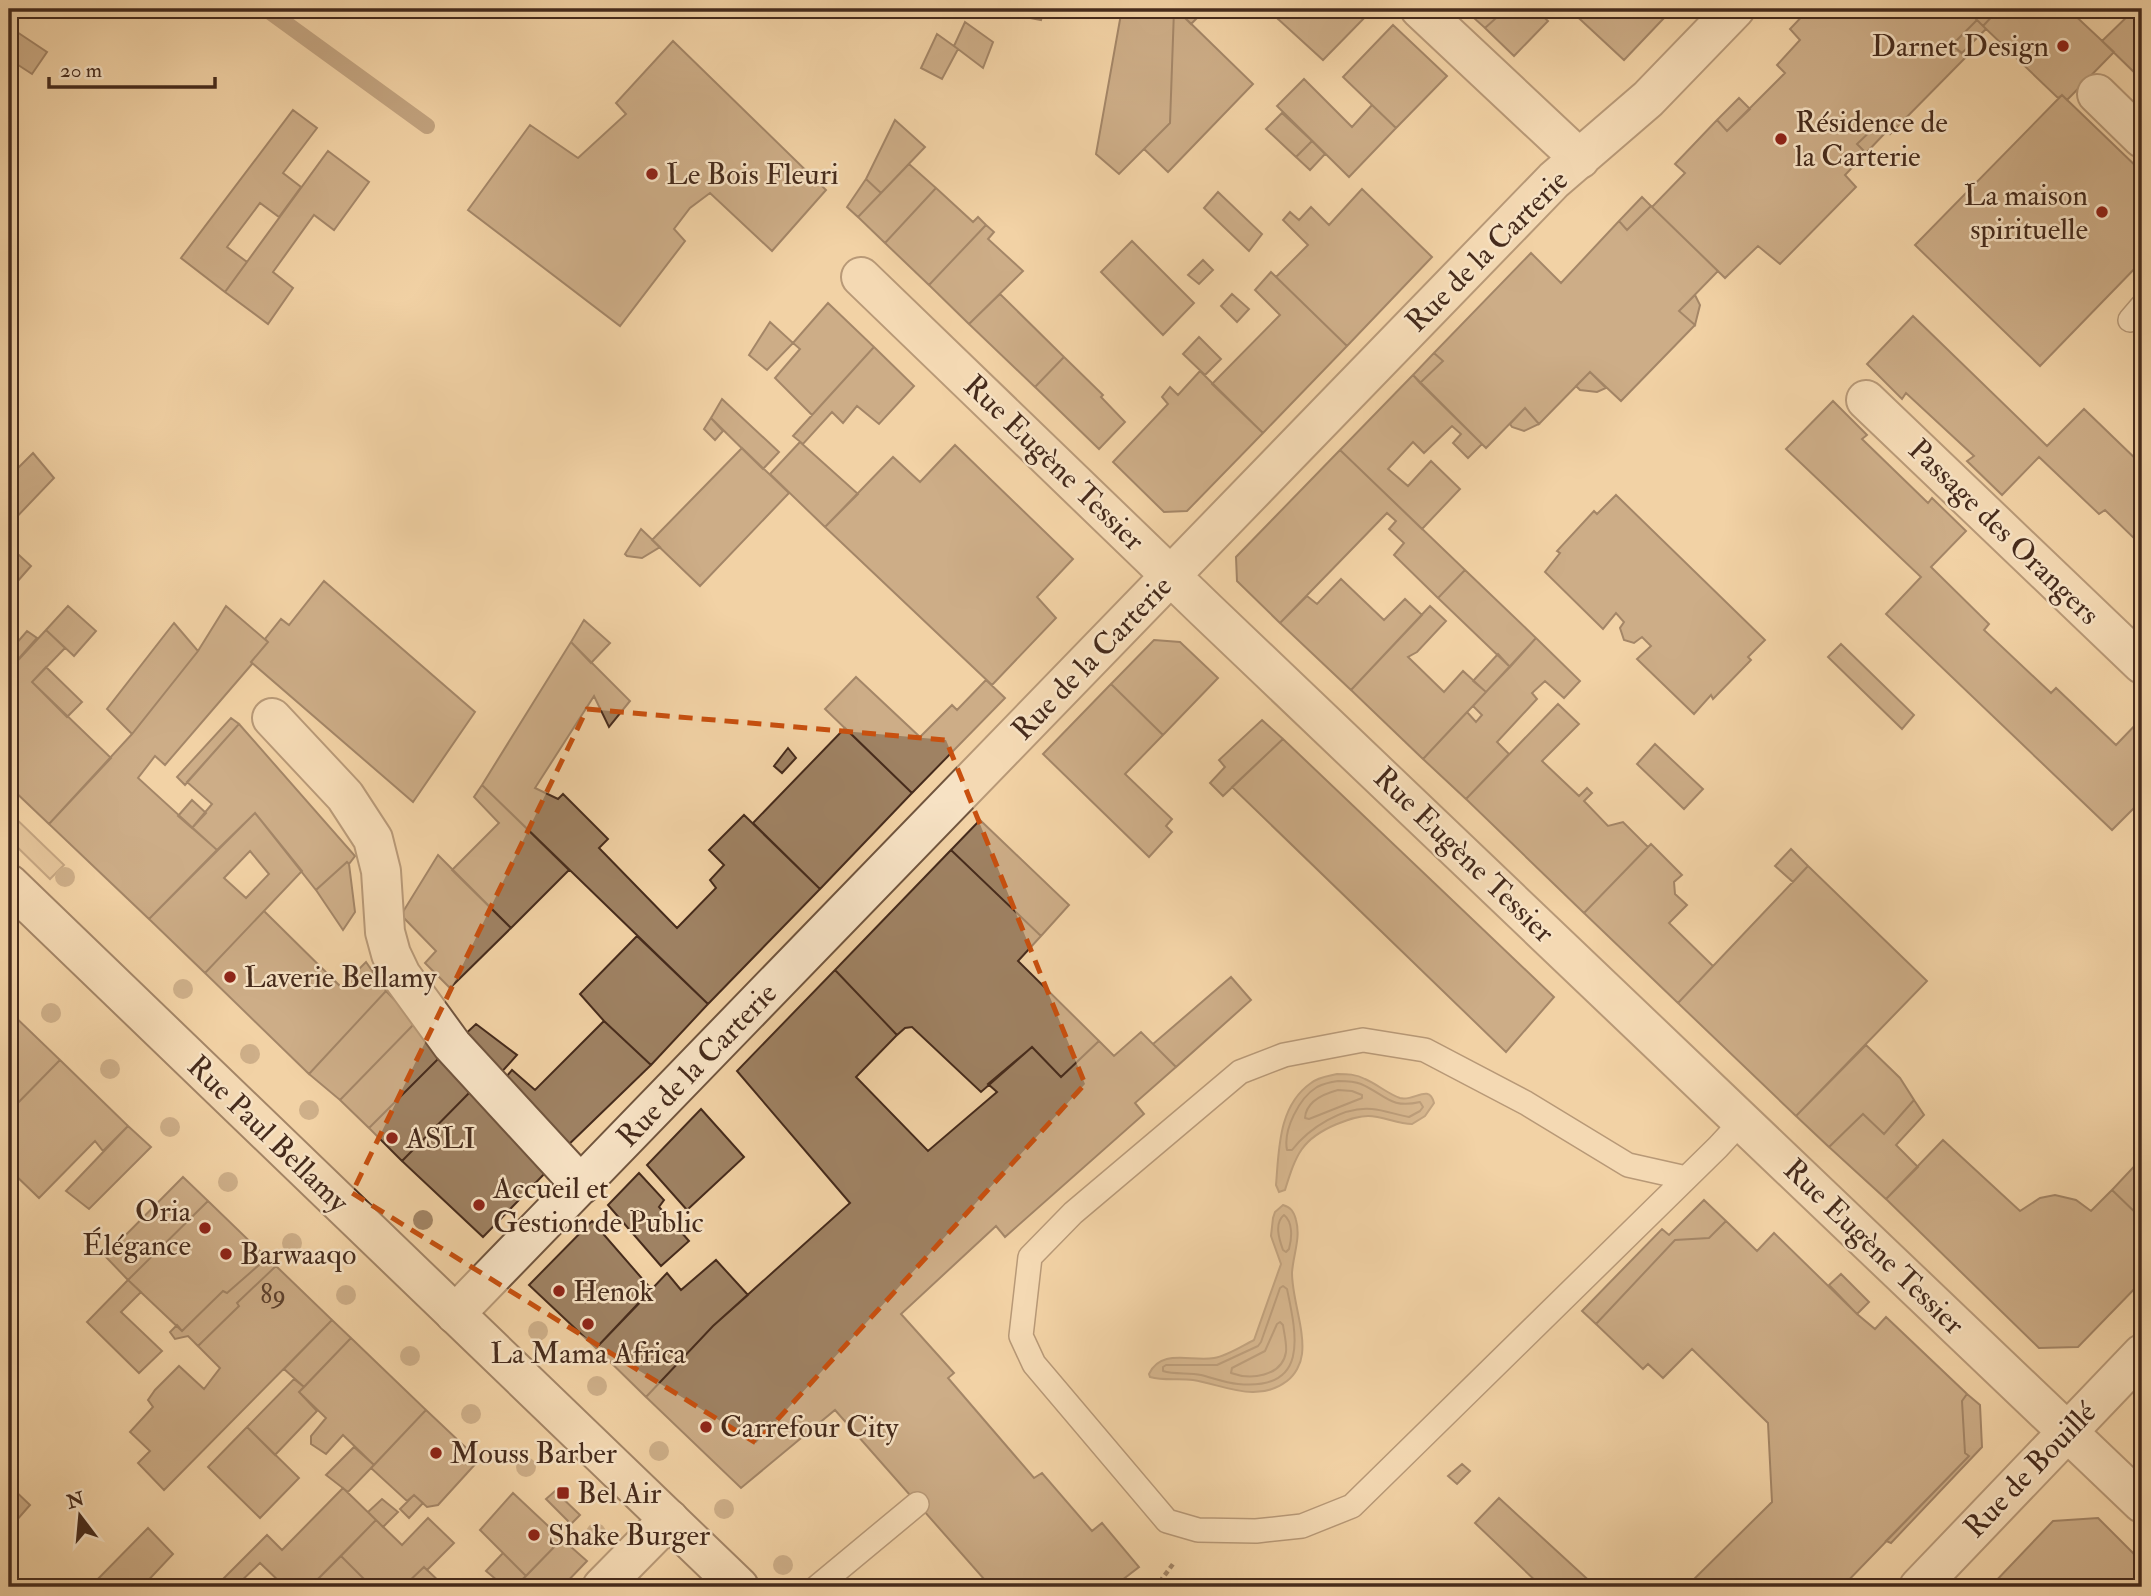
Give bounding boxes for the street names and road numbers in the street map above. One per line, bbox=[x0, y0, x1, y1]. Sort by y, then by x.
street label: Rue de la Carterie bbox=[1398, 162, 1576, 340]
street label: Rue Eugène Tessier bbox=[956, 367, 1152, 559]
street label: Passage des Orangers bbox=[1901, 431, 2107, 633]
street label: Rue de la Carterie bbox=[1004, 568, 1180, 748]
street label: Rue Eugène Tessier bbox=[1366, 759, 1562, 951]
street label: Rue de la Carterie bbox=[609, 975, 785, 1155]
street label: Rue Paul Bellamy bbox=[180, 1048, 357, 1221]
street label: Rue Eugène Tessier bbox=[1776, 1151, 1972, 1343]
street label: Rue de Bouillé bbox=[1956, 1394, 2104, 1546]

